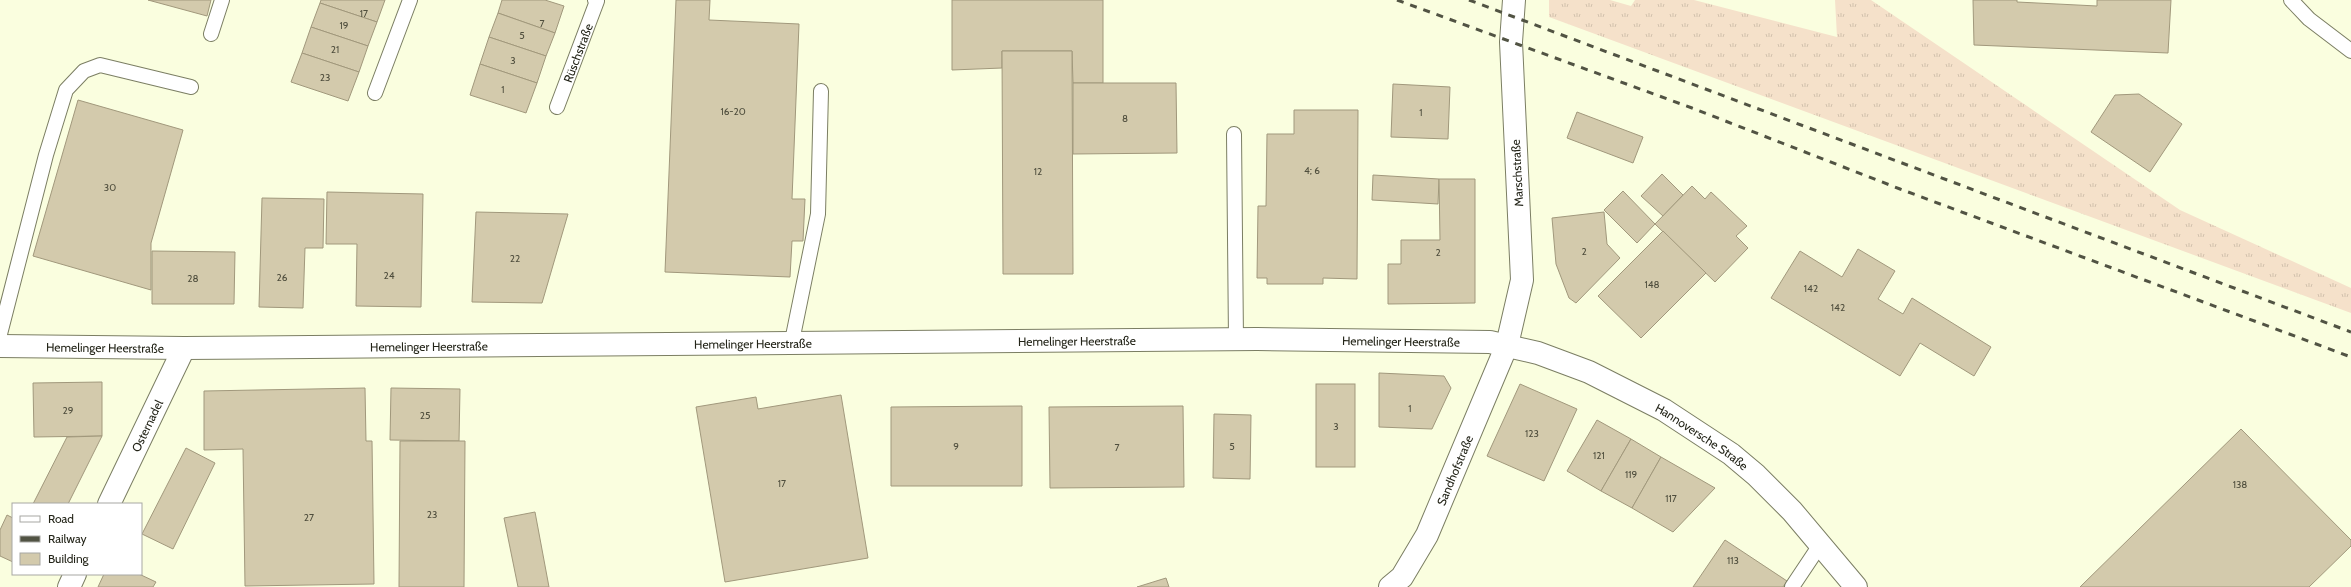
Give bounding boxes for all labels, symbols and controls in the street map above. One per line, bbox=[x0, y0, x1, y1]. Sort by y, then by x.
house number: 17 bbox=[360, 7, 368, 20]
house number: 7 bbox=[539, 17, 545, 30]
house number: 19 bbox=[340, 19, 349, 32]
street label: Rüschstraße bbox=[560, 21, 595, 84]
house number: 5 bbox=[519, 29, 525, 42]
house number: 21 bbox=[331, 43, 339, 56]
house number: 3 bbox=[510, 54, 516, 67]
house number: 23 bbox=[320, 71, 330, 84]
house number: 1 bbox=[501, 83, 505, 96]
house number: 16-20 bbox=[720, 105, 746, 118]
house number: 1 bbox=[1419, 106, 1423, 119]
house number: 8 bbox=[1122, 112, 1128, 125]
street label: Marschstraße bbox=[1508, 139, 1526, 207]
house number: 4; 6 bbox=[1304, 164, 1320, 177]
house number: 12 bbox=[1034, 165, 1042, 178]
house number: 30 bbox=[104, 181, 116, 194]
house number: 2 bbox=[1581, 245, 1587, 258]
house number: 2 bbox=[1435, 246, 1441, 259]
house number: 22 bbox=[510, 252, 520, 265]
house number: 24 bbox=[383, 269, 395, 282]
house number: 26 bbox=[277, 271, 288, 284]
house number: 28 bbox=[187, 272, 199, 285]
house number: 148 bbox=[1644, 278, 1660, 291]
house number: 142 bbox=[1804, 282, 1818, 295]
house number: 142 bbox=[1831, 301, 1845, 314]
street label: Hemelinger Heerstraße bbox=[1018, 333, 1136, 349]
street label: Hemelinger Heerstraße bbox=[1342, 333, 1460, 349]
street label: Hemelinger Heerstraße bbox=[694, 335, 812, 351]
street label: Hemelinger Heerstraße bbox=[370, 338, 488, 354]
street label: Hemelinger Heerstraße bbox=[46, 339, 164, 355]
street label: Osternadel bbox=[128, 397, 166, 454]
street label: Hannoversche Straße bbox=[1653, 400, 1752, 473]
house number: 1 bbox=[1408, 402, 1412, 415]
house number: 29 bbox=[63, 404, 74, 417]
house number: 25 bbox=[420, 409, 430, 422]
house number: 3 bbox=[1333, 420, 1339, 433]
house number: 123 bbox=[1525, 427, 1539, 440]
street label: Sandhofstraße bbox=[1433, 433, 1476, 507]
house number: 9 bbox=[953, 440, 959, 453]
house number: 5 bbox=[1229, 440, 1235, 453]
house number: 7 bbox=[1114, 441, 1120, 454]
house number: 121 bbox=[1593, 449, 1605, 462]
house number: 119 bbox=[1625, 468, 1637, 481]
house number: 17 bbox=[778, 477, 786, 490]
house number: 138 bbox=[2233, 478, 2247, 491]
house number: 117 bbox=[1665, 492, 1677, 505]
legend bbox=[12, 503, 142, 575]
house number: 23 bbox=[427, 508, 437, 521]
text: Road bbox=[48, 511, 74, 526]
house number: 27 bbox=[304, 511, 314, 524]
text: Railway bbox=[48, 531, 86, 546]
text: Building bbox=[48, 551, 90, 566]
house number: 113 bbox=[1727, 554, 1739, 567]

